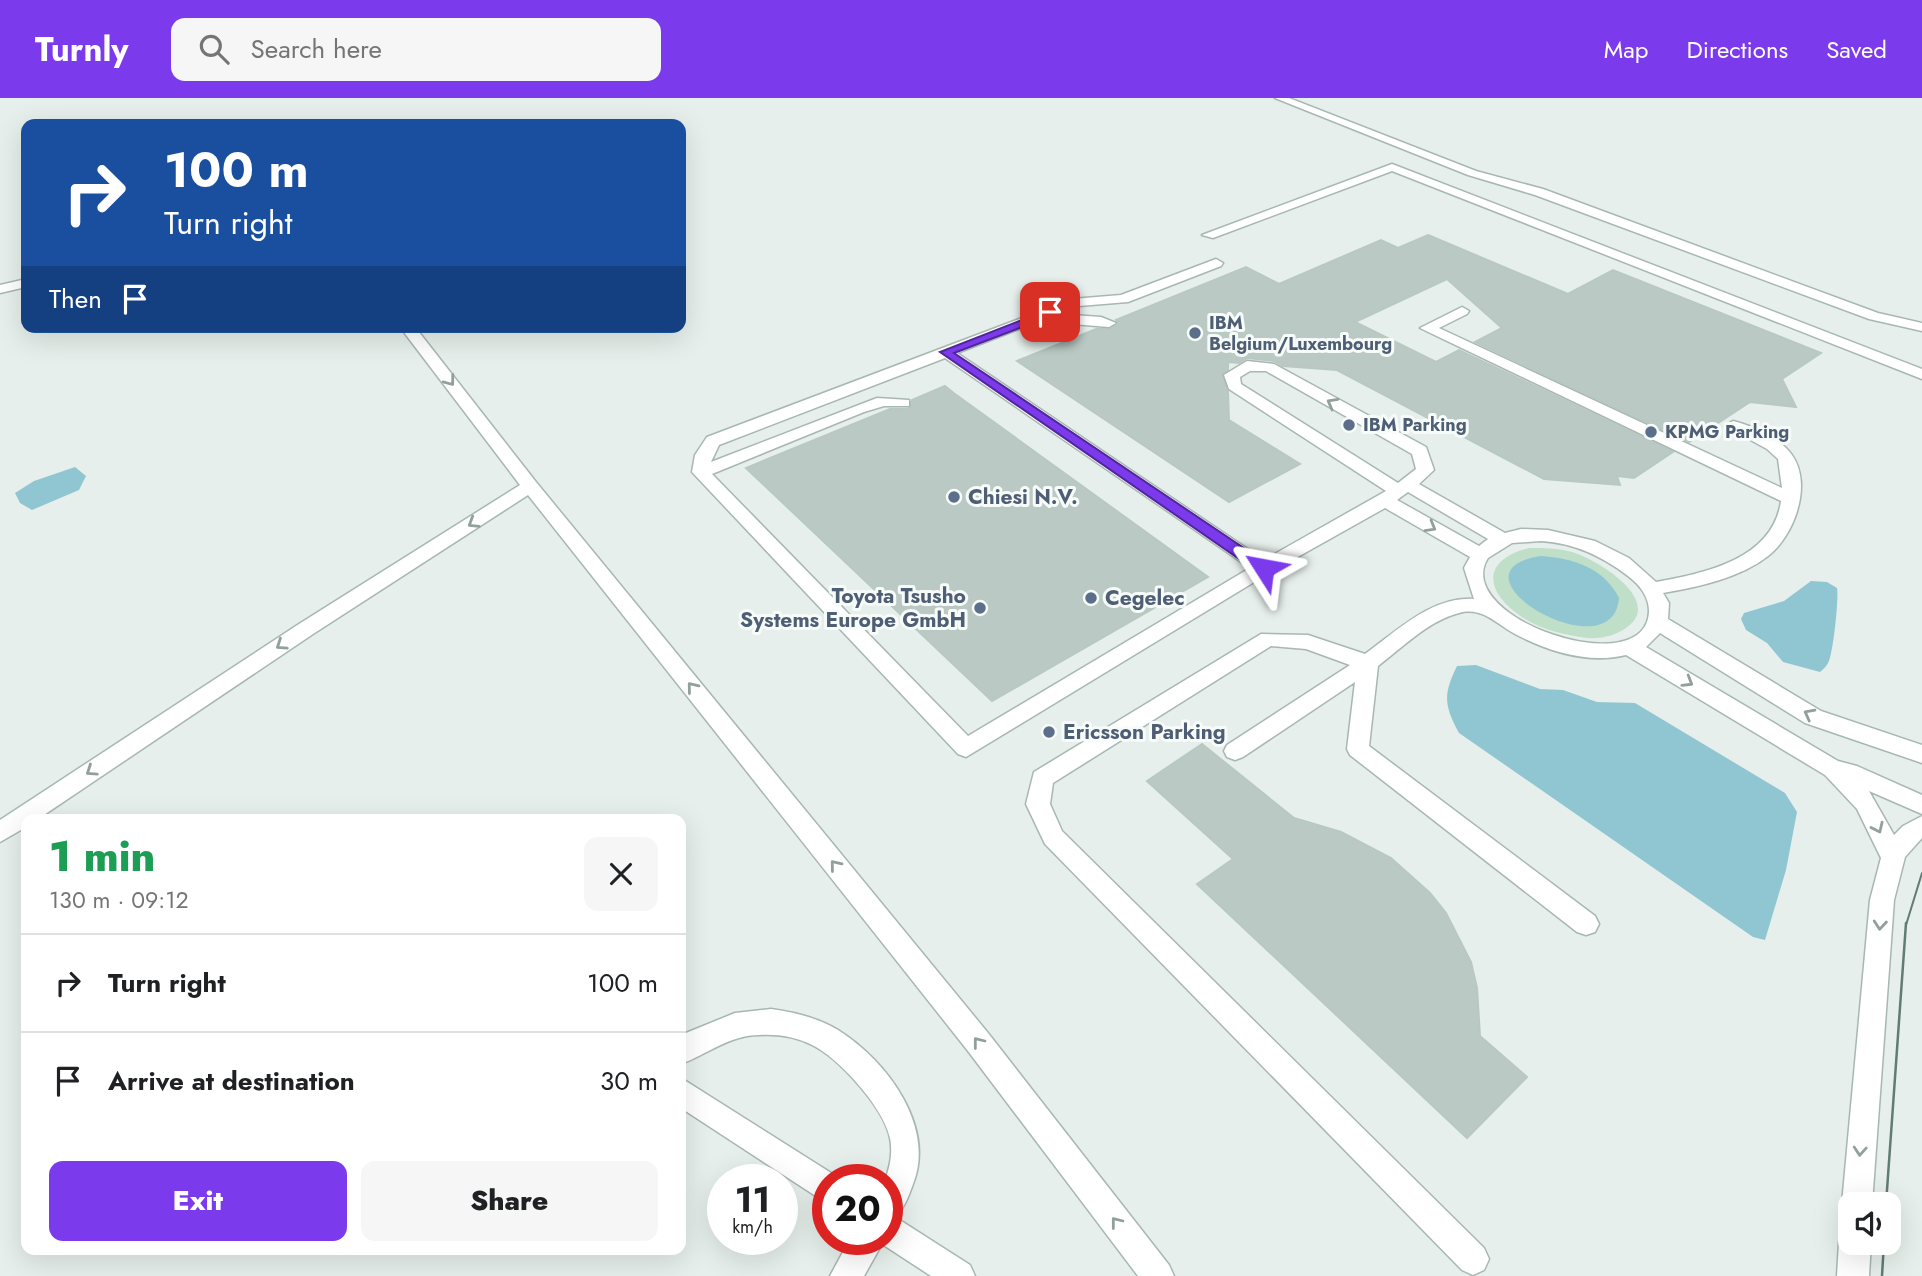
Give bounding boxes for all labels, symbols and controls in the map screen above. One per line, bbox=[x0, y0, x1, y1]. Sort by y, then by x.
search box bbox=[171, 18, 661, 81]
text: Turnly bbox=[35, 26, 129, 73]
icon: search bbox=[195, 30, 233, 68]
text: Search here bbox=[251, 30, 382, 68]
text: Map bbox=[1604, 32, 1649, 67]
text: Directions bbox=[1687, 32, 1788, 67]
text: Saved bbox=[1826, 32, 1887, 67]
text: 100 m bbox=[164, 135, 309, 205]
icon: right bbox=[49, 147, 140, 238]
text: Turn right bbox=[164, 200, 293, 246]
text: Then bbox=[49, 280, 102, 318]
icon: arrive bbox=[116, 280, 154, 318]
pin bbox=[1020, 282, 1080, 342]
icon: arrive bbox=[1031, 293, 1069, 331]
place label: IBM Belgium/Luxembourg bbox=[1209, 310, 1392, 357]
marker: IBM Belgium/Luxembourg bbox=[1187, 325, 1203, 341]
one-way arrow bbox=[441, 373, 454, 386]
one-way arrow bbox=[1327, 397, 1339, 411]
place label: IBM Parking bbox=[1363, 412, 1467, 438]
marker: IBM Parking bbox=[1341, 417, 1357, 433]
place label: KPMG Parking bbox=[1665, 419, 1789, 445]
marker: KPMG Parking bbox=[1643, 424, 1659, 440]
place label: Chiesi N.V. bbox=[968, 482, 1078, 512]
marker: Chiesi N.V. bbox=[946, 489, 962, 505]
one-way arrow bbox=[468, 515, 481, 527]
one-way arrow bbox=[1424, 519, 1437, 532]
position arrow bbox=[1227, 531, 1301, 605]
place label: Toyota Tsusho Systems Europe GmbH bbox=[740, 581, 966, 635]
place label: Cegelec bbox=[1105, 583, 1185, 613]
marker: Cegelec bbox=[1083, 590, 1099, 606]
marker: Toyota Tsusho Systems Europe GmbH bbox=[972, 600, 988, 616]
one-way arrow bbox=[276, 637, 289, 650]
one-way arrow bbox=[1680, 674, 1693, 687]
one-way arrow bbox=[688, 683, 700, 696]
one-way arrow bbox=[1804, 709, 1816, 722]
place label: Ericsson Parking bbox=[1063, 717, 1226, 747]
marker: Ericsson Parking bbox=[1041, 724, 1057, 740]
one-way arrow bbox=[86, 763, 99, 776]
one-way arrow bbox=[1870, 821, 1884, 833]
text: 1 min bbox=[49, 826, 155, 887]
button: close bbox=[584, 837, 658, 911]
one-way arrow bbox=[830, 860, 843, 872]
text: 130 m · 09:12 bbox=[49, 883, 189, 917]
one-way arrow bbox=[1873, 920, 1888, 931]
icon: right bbox=[49, 964, 87, 1002]
text: Turn right bbox=[108, 964, 226, 1002]
text: 100 m bbox=[587, 964, 658, 1002]
one-way arrow bbox=[973, 1037, 986, 1049]
icon: arrive bbox=[49, 1062, 87, 1100]
text: Arrive at destination bbox=[108, 1062, 355, 1100]
text: 30 m bbox=[600, 1062, 658, 1100]
one-way arrow bbox=[1853, 1146, 1868, 1157]
button: Exit bbox=[49, 1161, 347, 1241]
button: Share bbox=[361, 1161, 658, 1241]
speed limit sign: 20 bbox=[812, 1164, 903, 1255]
text: 11 bbox=[735, 1175, 770, 1225]
map controls bbox=[1838, 1192, 1901, 1255]
button: sound bbox=[1838, 1192, 1901, 1255]
text: km/h bbox=[732, 1214, 773, 1240]
one-way arrow bbox=[1112, 1217, 1125, 1230]

